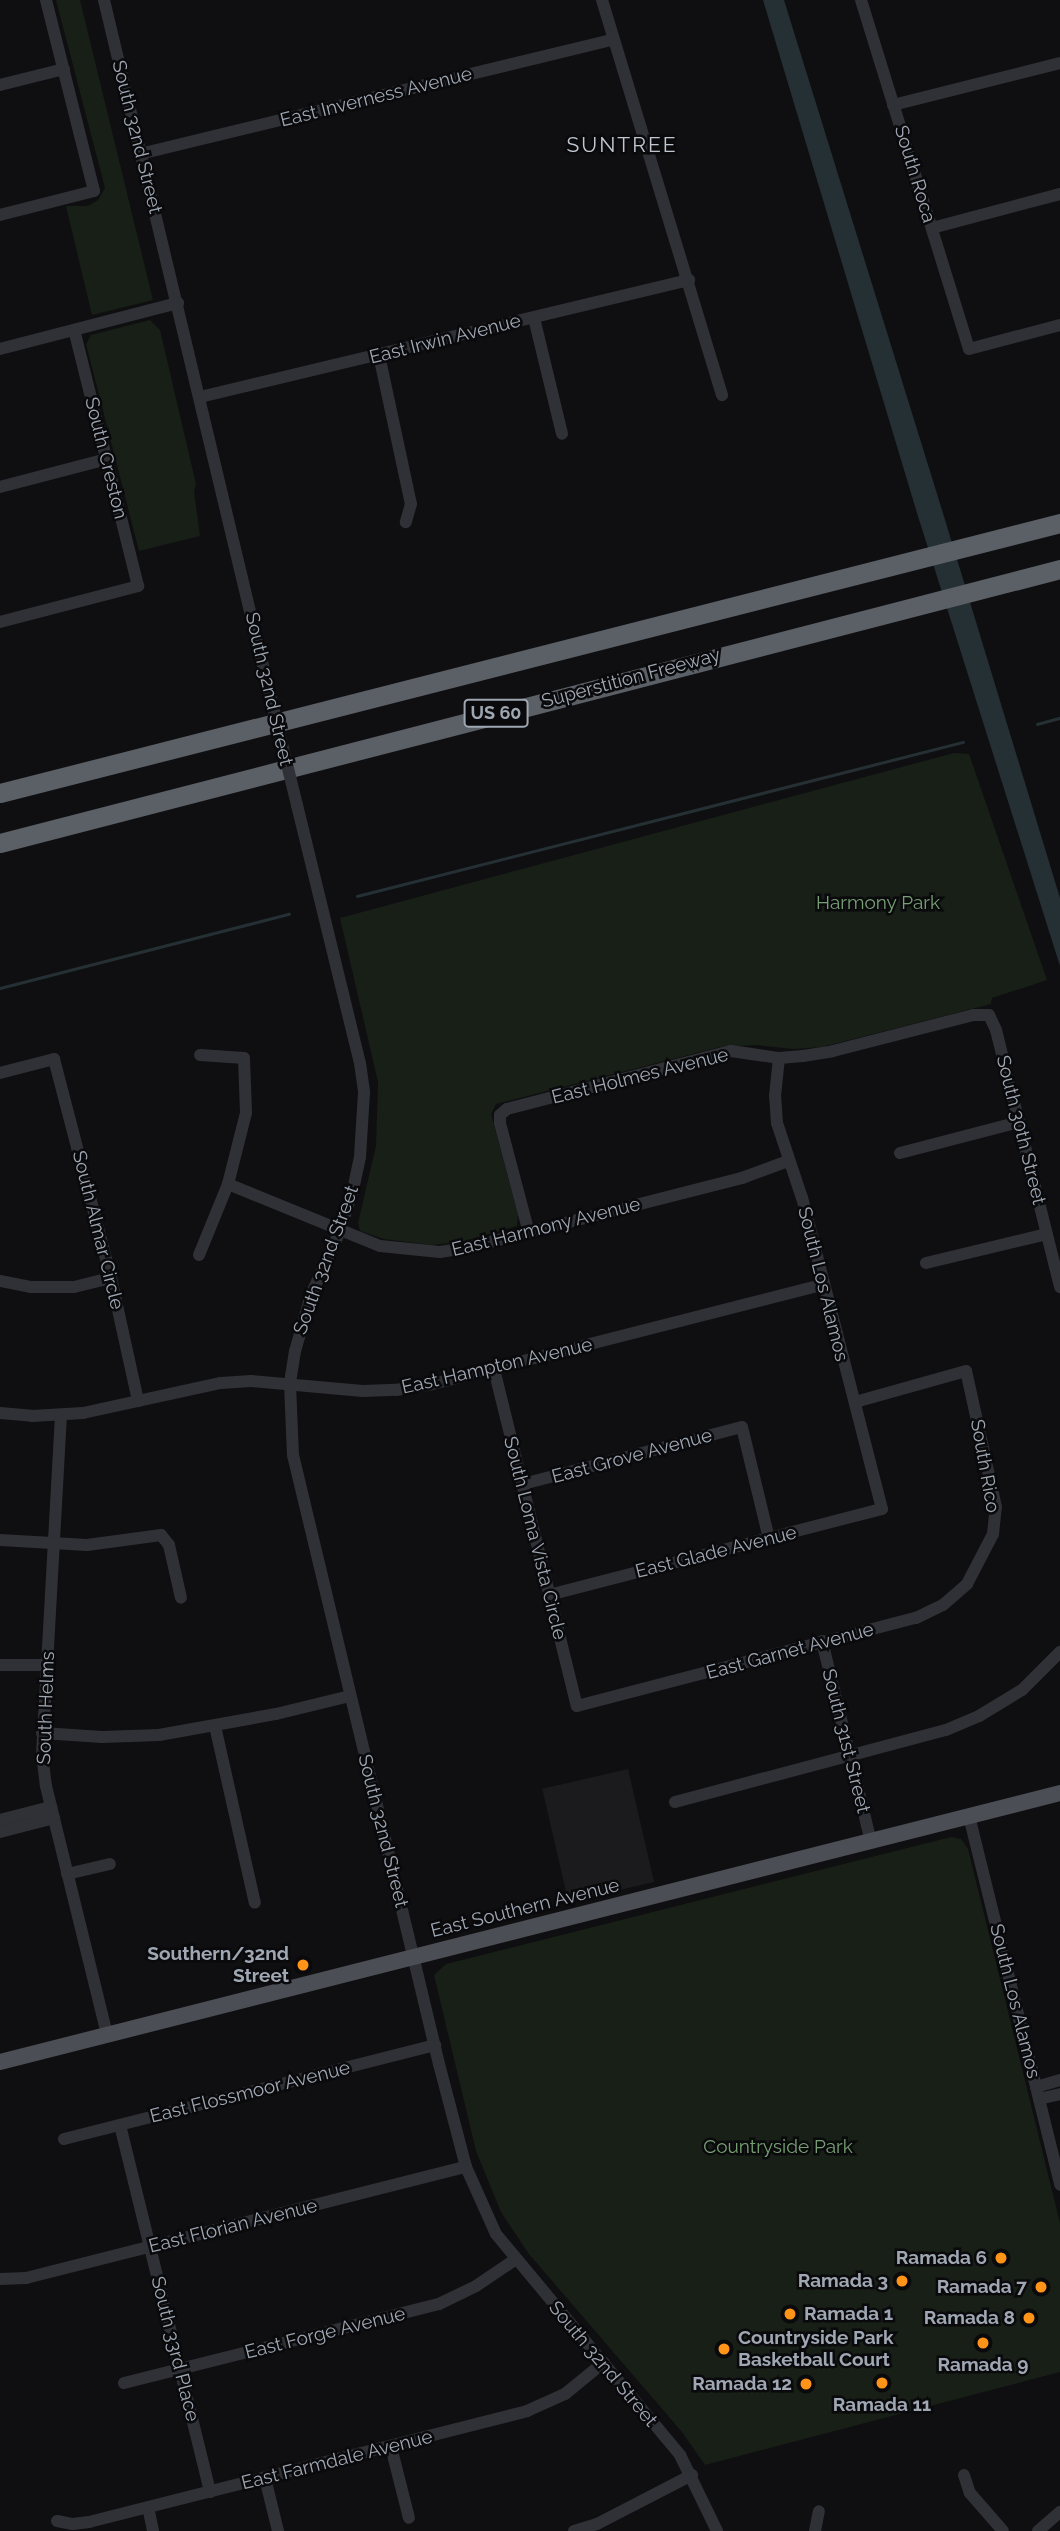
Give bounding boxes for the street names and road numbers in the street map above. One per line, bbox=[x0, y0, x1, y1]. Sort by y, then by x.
street label: South 32nd Street bbox=[107, 58, 167, 216]
street label: East Inverness Avenue bbox=[277, 62, 475, 132]
street label: South Roca bbox=[889, 123, 941, 225]
street label: East Irwin Avenue bbox=[367, 309, 523, 369]
street label: South Creston bbox=[80, 395, 132, 521]
street label: South 32nd Street bbox=[240, 610, 298, 768]
street label: Superstition Freeway bbox=[539, 643, 723, 713]
road number: US 60 bbox=[463, 698, 529, 728]
street label: East Holmes Avenue bbox=[549, 1043, 731, 1109]
street label: South 30th Street bbox=[991, 1053, 1051, 1207]
street label: South Almar Circle bbox=[67, 1148, 129, 1312]
street label: South 32nd Street bbox=[288, 1182, 364, 1338]
street label: East Harmony Avenue bbox=[449, 1192, 643, 1262]
street label: South Los Alamos bbox=[793, 1204, 853, 1364]
street label: East Hampton Avenue bbox=[399, 1333, 595, 1399]
street label: South Rico bbox=[966, 1417, 1004, 1515]
street label: East Grove Avenue bbox=[549, 1424, 715, 1488]
street label: South Loma Vista Circle bbox=[499, 1434, 571, 1642]
street label: East Glade Avenue bbox=[633, 1521, 799, 1583]
street label: East Garnet Avenue bbox=[704, 1618, 876, 1684]
street label: South Helms bbox=[33, 1651, 59, 1765]
street label: South 31st Street bbox=[817, 1667, 875, 1815]
street label: South 32nd Street bbox=[353, 1752, 413, 1910]
street label: East Southern Avenue bbox=[428, 1873, 622, 1943]
street label: South Los Alamos bbox=[985, 1921, 1045, 2081]
street label: East Flossmoor Avenue bbox=[147, 2056, 353, 2128]
street label: East Florian Avenue bbox=[146, 2194, 320, 2258]
street label: South 33rd Place bbox=[146, 2274, 204, 2424]
street label: South 32nd Street bbox=[544, 2297, 662, 2431]
street label: East Forge Avenue bbox=[242, 2302, 408, 2364]
street label: East Farmdale Avenue bbox=[239, 2425, 435, 2495]

